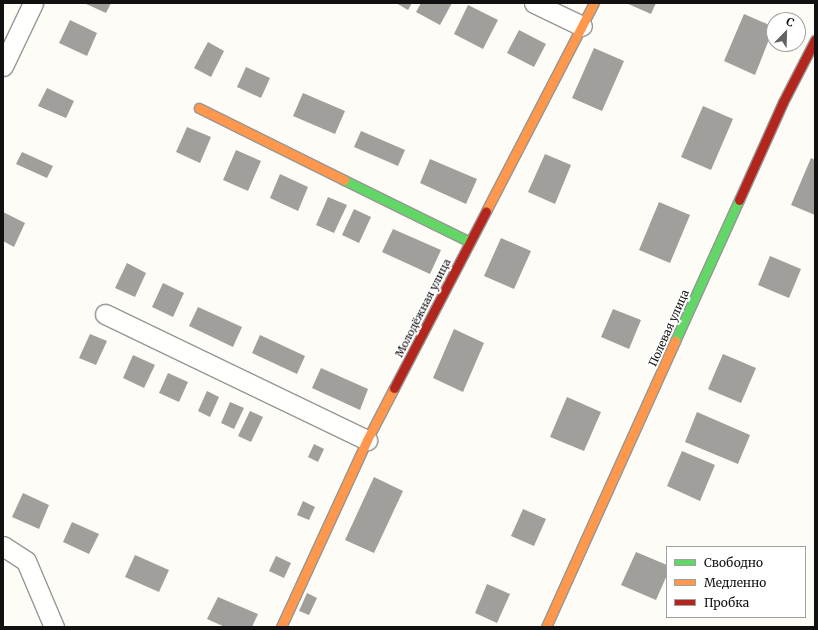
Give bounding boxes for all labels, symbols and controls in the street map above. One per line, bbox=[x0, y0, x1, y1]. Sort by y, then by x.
north arrow bbox=[766, 12, 806, 52]
text: С bbox=[784, 14, 796, 30]
street label: Молодёжная улица bbox=[392, 257, 454, 359]
street label: Полевая улица bbox=[646, 288, 692, 368]
legend bbox=[666, 546, 806, 618]
text: Свободно bbox=[704, 555, 763, 570]
text: Медленно bbox=[704, 575, 766, 590]
text: Пробка bbox=[704, 595, 749, 610]

